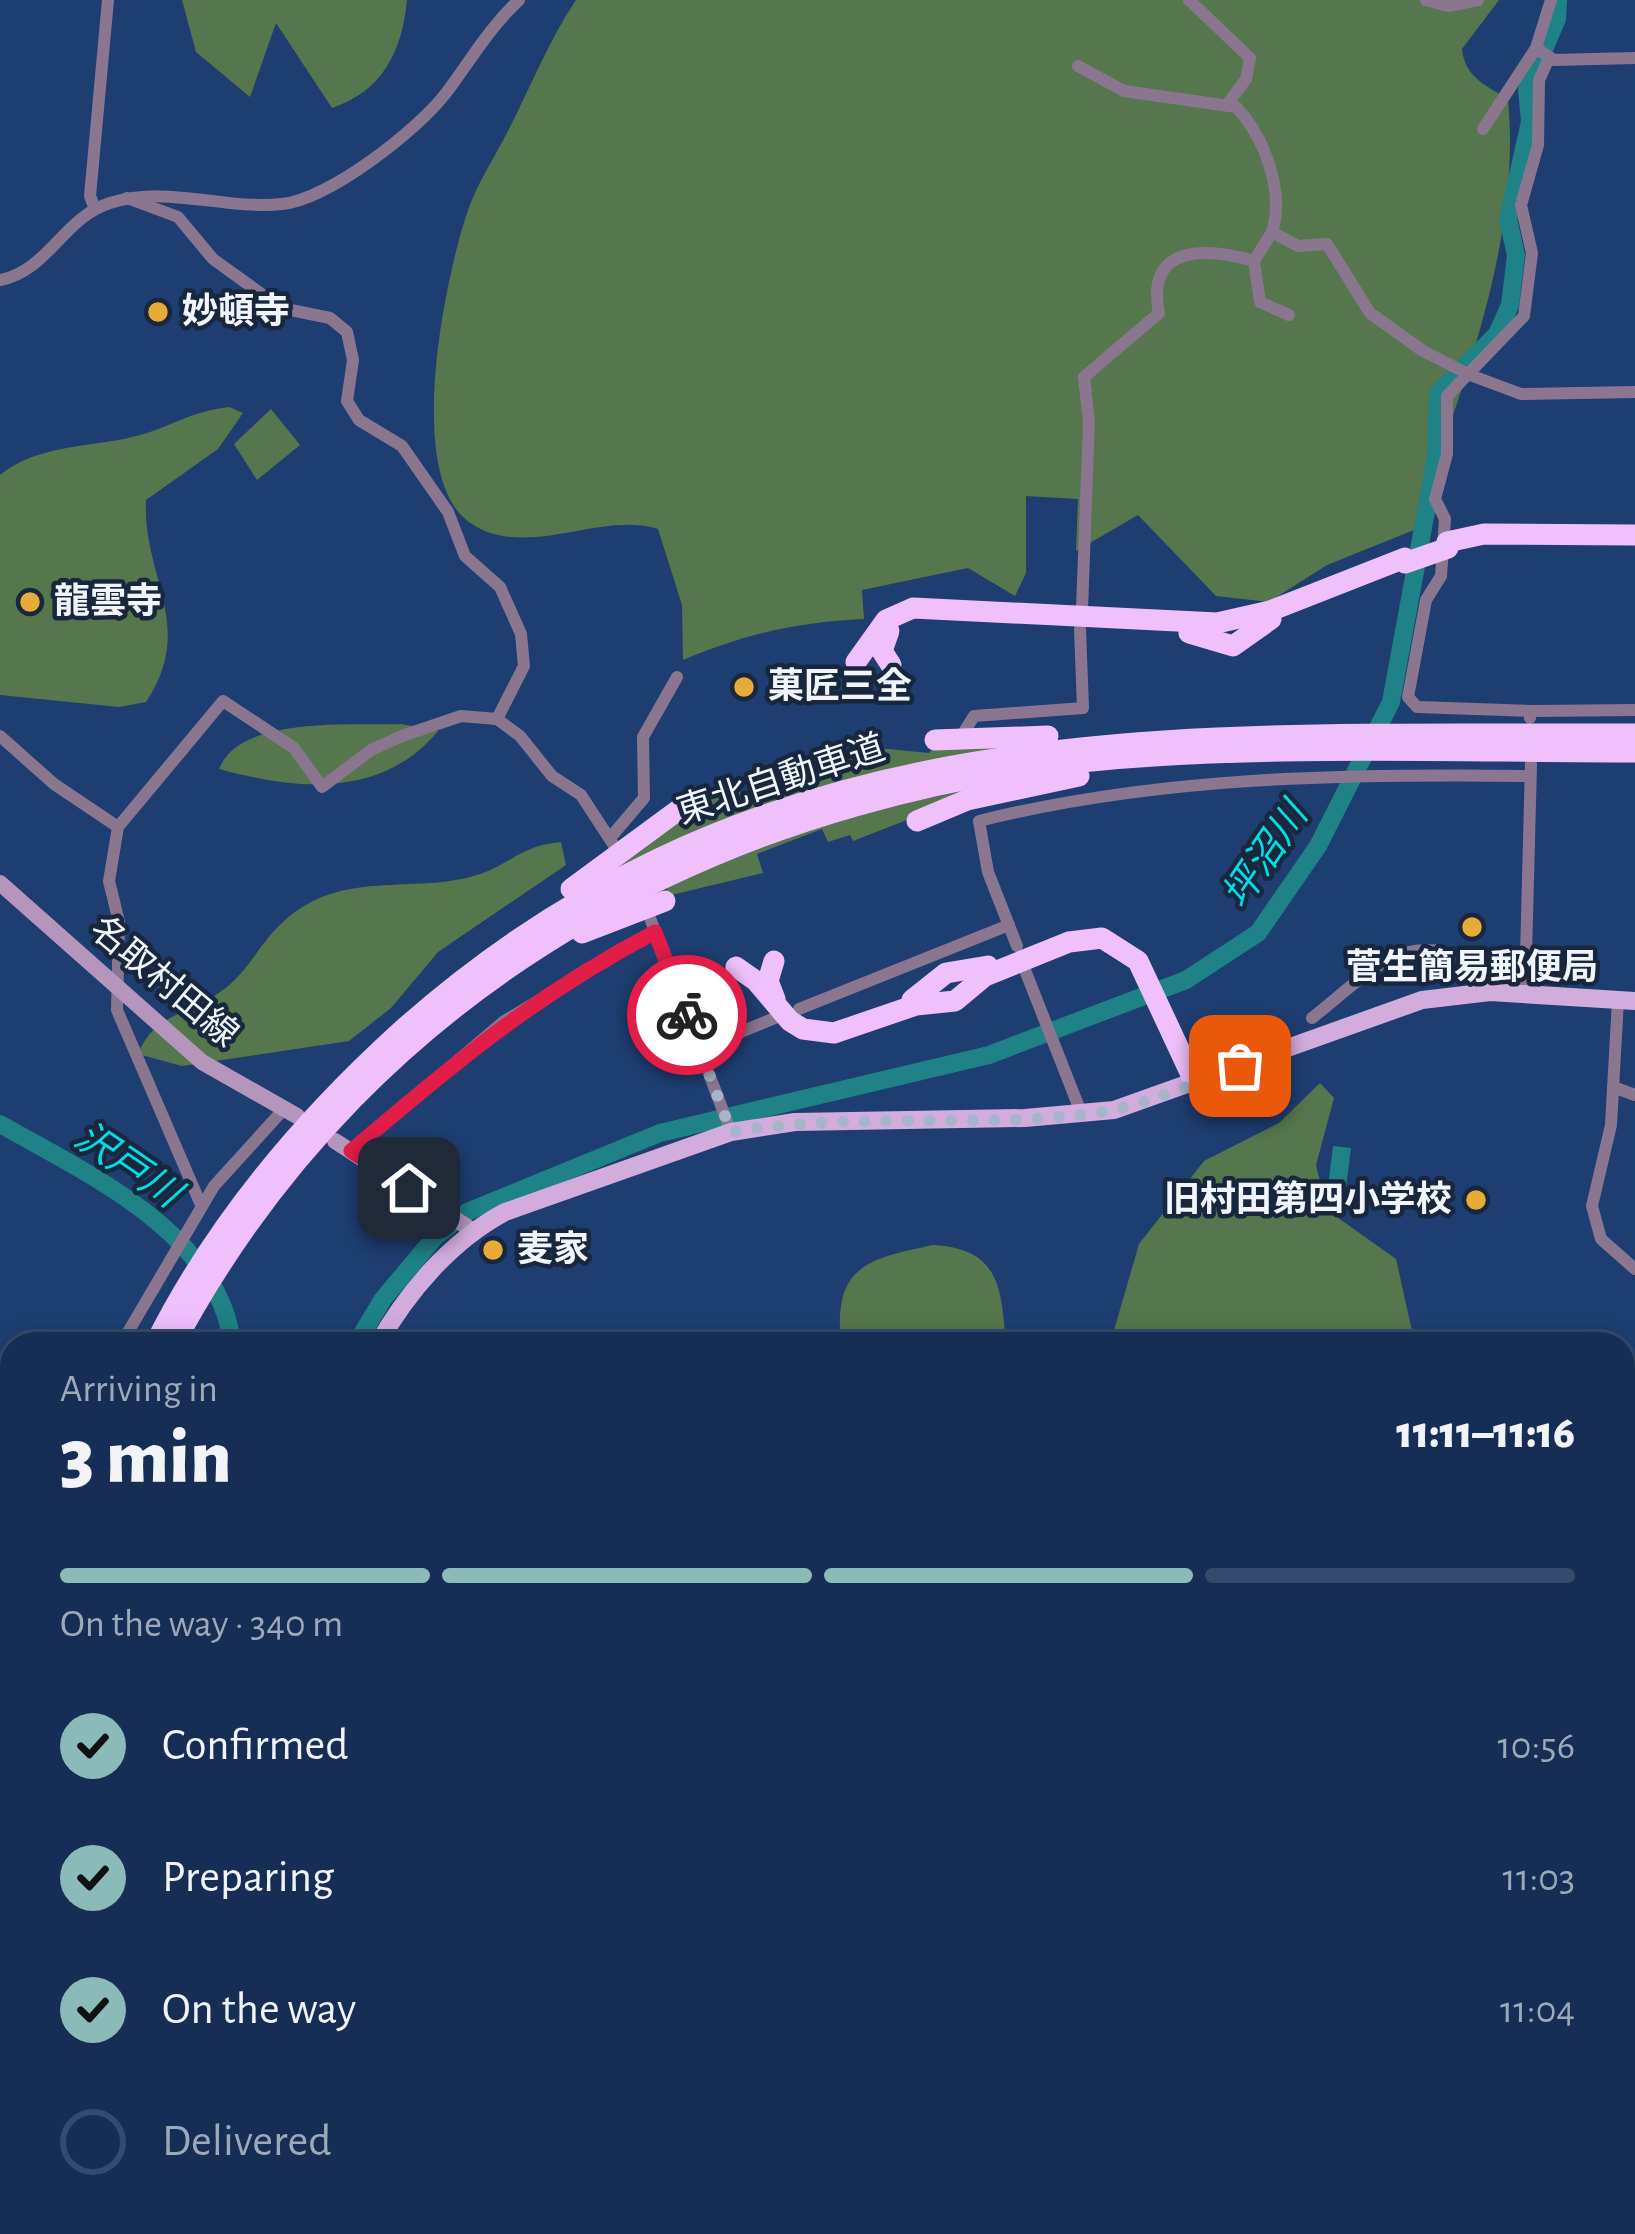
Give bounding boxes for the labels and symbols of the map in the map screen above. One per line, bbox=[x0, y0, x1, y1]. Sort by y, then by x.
place label: 妙頓寺 bbox=[182, 292, 290, 330]
marker: 妙頓寺 bbox=[145, 299, 171, 325]
place label: 龍雲寺 bbox=[54, 582, 162, 620]
marker: 龍雲寺 bbox=[17, 589, 43, 615]
place label: 菓匠三全 bbox=[768, 667, 912, 705]
marker: 菓匠三全 bbox=[731, 674, 757, 700]
street label: 東北自動車道 bbox=[672, 728, 889, 830]
water label: 坪沼川 bbox=[1215, 792, 1317, 915]
street label: 名取村田線 bbox=[83, 909, 246, 1054]
marker: 菅生簡易郵便局 bbox=[1459, 914, 1485, 940]
place label: 菅生簡易郵便局 bbox=[1346, 948, 1598, 986]
courier bbox=[627, 955, 747, 1075]
pin bbox=[1189, 1015, 1291, 1117]
water label: 沢戸川 bbox=[68, 1115, 191, 1217]
pin bbox=[358, 1137, 460, 1239]
place label: 旧村田第四小学校 bbox=[1164, 1179, 1452, 1218]
marker: 旧村田第四小学校 bbox=[1463, 1187, 1489, 1213]
place label: 麦家 bbox=[517, 1230, 589, 1268]
marker: 麦家 bbox=[480, 1237, 506, 1263]

